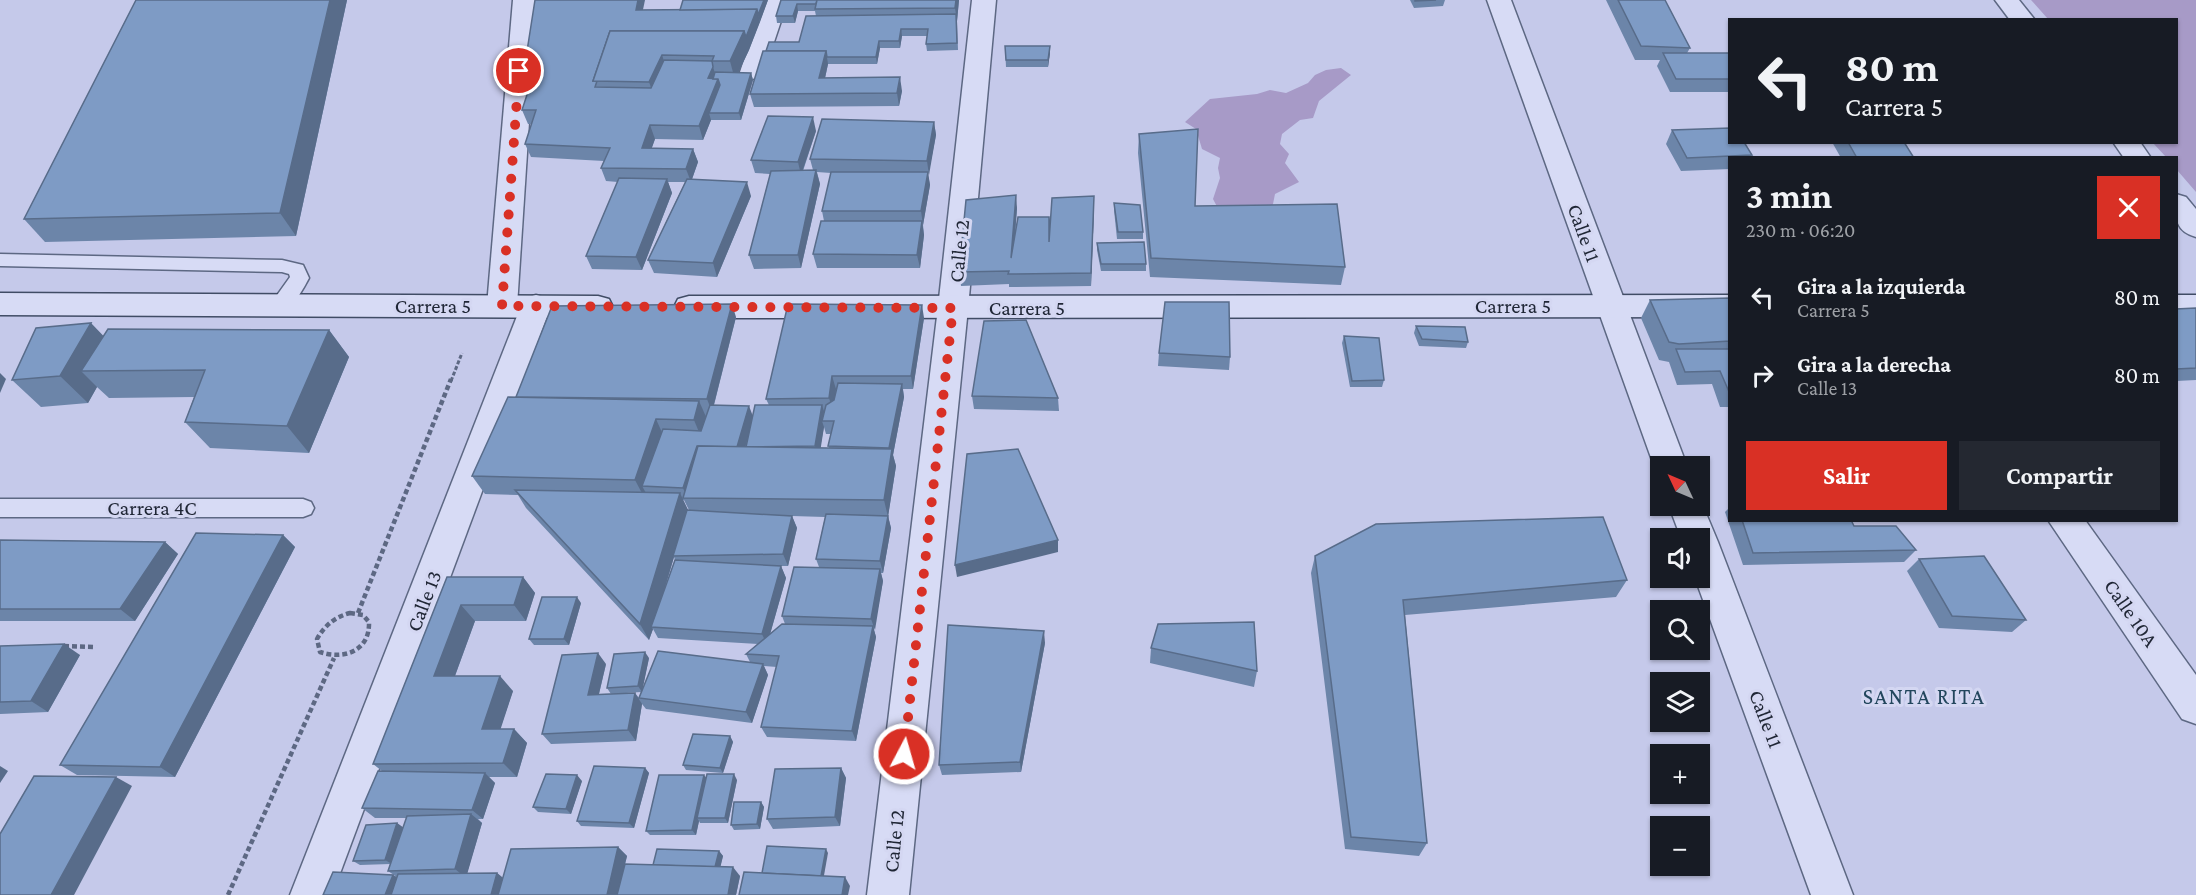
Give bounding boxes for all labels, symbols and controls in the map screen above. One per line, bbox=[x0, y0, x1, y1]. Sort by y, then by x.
icon: left bbox=[1746, 42, 1824, 120]
text: 80 m bbox=[1845, 43, 1939, 90]
pin bbox=[493, 45, 544, 96]
icon: arrive bbox=[502, 54, 535, 87]
text: Carrera 5 bbox=[1845, 92, 1943, 122]
text: 3 min bbox=[1746, 176, 1832, 216]
button: close bbox=[2097, 176, 2160, 239]
street label: Calle 11 bbox=[1562, 201, 1606, 265]
street label: Calle 12 bbox=[944, 218, 974, 284]
text: 230 m · 06:20 bbox=[1746, 219, 1855, 241]
text: Gira a la izquierda bbox=[1797, 274, 1966, 299]
icon: left bbox=[1746, 281, 1779, 314]
text: 80 m bbox=[2114, 285, 2160, 310]
street label: Carrera 5 bbox=[395, 294, 471, 318]
street label: Carrera 5 bbox=[1475, 294, 1551, 318]
street label: Carrera 5 bbox=[989, 296, 1065, 320]
text: Carrera 5 bbox=[1797, 299, 1870, 321]
text: Gira a la derecha bbox=[1797, 352, 1951, 377]
icon: right bbox=[1746, 359, 1779, 392]
text: 80 m bbox=[2114, 363, 2160, 388]
text: Calle 13 bbox=[1797, 377, 1857, 399]
button: Salir bbox=[1746, 441, 1947, 510]
button: Compartir bbox=[1959, 441, 2160, 510]
north arrow bbox=[1650, 456, 1710, 516]
map controls bbox=[1650, 456, 1710, 876]
street label: Carrera 4C bbox=[107, 496, 197, 520]
button: sound bbox=[1650, 528, 1710, 588]
street label: Calle 13 bbox=[401, 567, 447, 635]
street label: Calle 10A bbox=[2099, 575, 2163, 651]
button: search bbox=[1650, 600, 1710, 660]
button: layers bbox=[1650, 672, 1710, 732]
district label: SANTA RITA bbox=[1863, 684, 1985, 709]
street label: Calle 11 bbox=[1744, 687, 1788, 751]
position arrow bbox=[872, 722, 936, 786]
button: + bbox=[1650, 744, 1710, 804]
street label: Calle 12 bbox=[879, 808, 909, 874]
button: − bbox=[1650, 816, 1710, 876]

